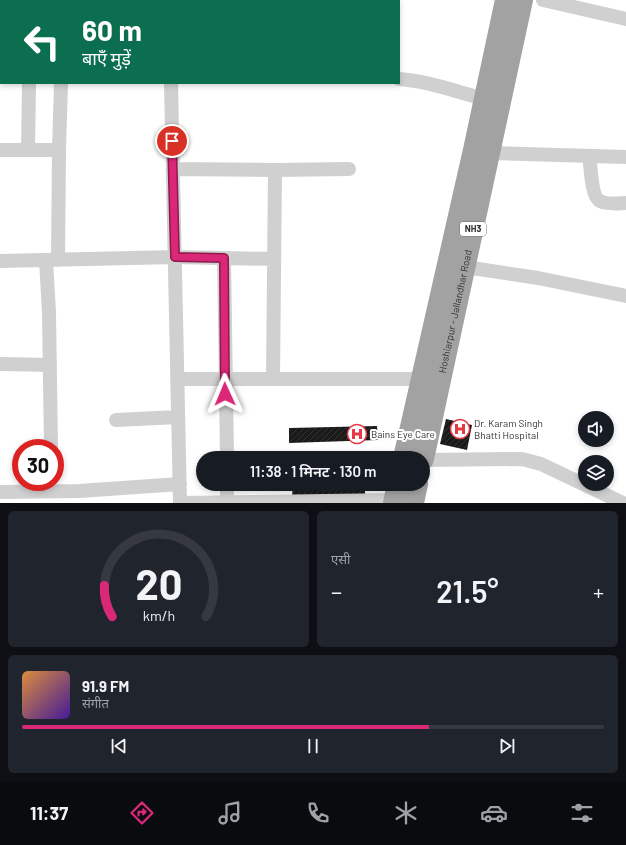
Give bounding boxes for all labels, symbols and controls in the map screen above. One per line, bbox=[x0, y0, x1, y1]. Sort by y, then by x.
text: 60 m bbox=[82, 13, 142, 47]
icon: left bbox=[16, 16, 68, 68]
text: बाएँ मुड़ें bbox=[82, 47, 131, 69]
pin bbox=[155, 124, 189, 158]
icon: arrive bbox=[161, 130, 183, 152]
road number: NH3 bbox=[460, 222, 486, 236]
street label: Hoshiarpur - Jallandhar Road bbox=[436, 249, 474, 374]
position arrow bbox=[204, 373, 246, 415]
map controls bbox=[578, 411, 614, 491]
button: sound bbox=[578, 411, 614, 447]
place label: Dr. Karam Singh Bhatti Hospital bbox=[474, 417, 543, 441]
hospital icon: Dr. Karam Singh Bhatti Hospital bbox=[449, 418, 471, 440]
hospital icon: Bains Eye Care bbox=[346, 423, 368, 445]
place label: Bains Eye Care bbox=[371, 428, 435, 440]
speed limit sign: 30 bbox=[12, 439, 64, 491]
button: layers bbox=[578, 455, 614, 491]
text: 11:38 · 1 मिनट · 130 m bbox=[250, 462, 376, 480]
text: एसी bbox=[331, 551, 350, 567]
text: 20 bbox=[135, 558, 182, 608]
text: 21.5° bbox=[436, 573, 499, 609]
text: − bbox=[331, 578, 342, 604]
text: + bbox=[593, 578, 604, 604]
text: km/h bbox=[142, 607, 175, 624]
text: 91.9 FM bbox=[82, 677, 129, 695]
text: संगीत bbox=[82, 695, 109, 711]
icon: previous bbox=[108, 735, 130, 757]
icon: pause bbox=[302, 735, 324, 757]
icon: next bbox=[496, 735, 518, 757]
icon: directions bbox=[128, 799, 156, 827]
icon: music bbox=[216, 799, 244, 827]
icon: phone bbox=[304, 799, 332, 827]
icon: climate bbox=[392, 799, 420, 827]
icon: car bbox=[480, 799, 508, 827]
icon: filters bbox=[568, 799, 596, 827]
text: 11:37 bbox=[30, 802, 68, 824]

